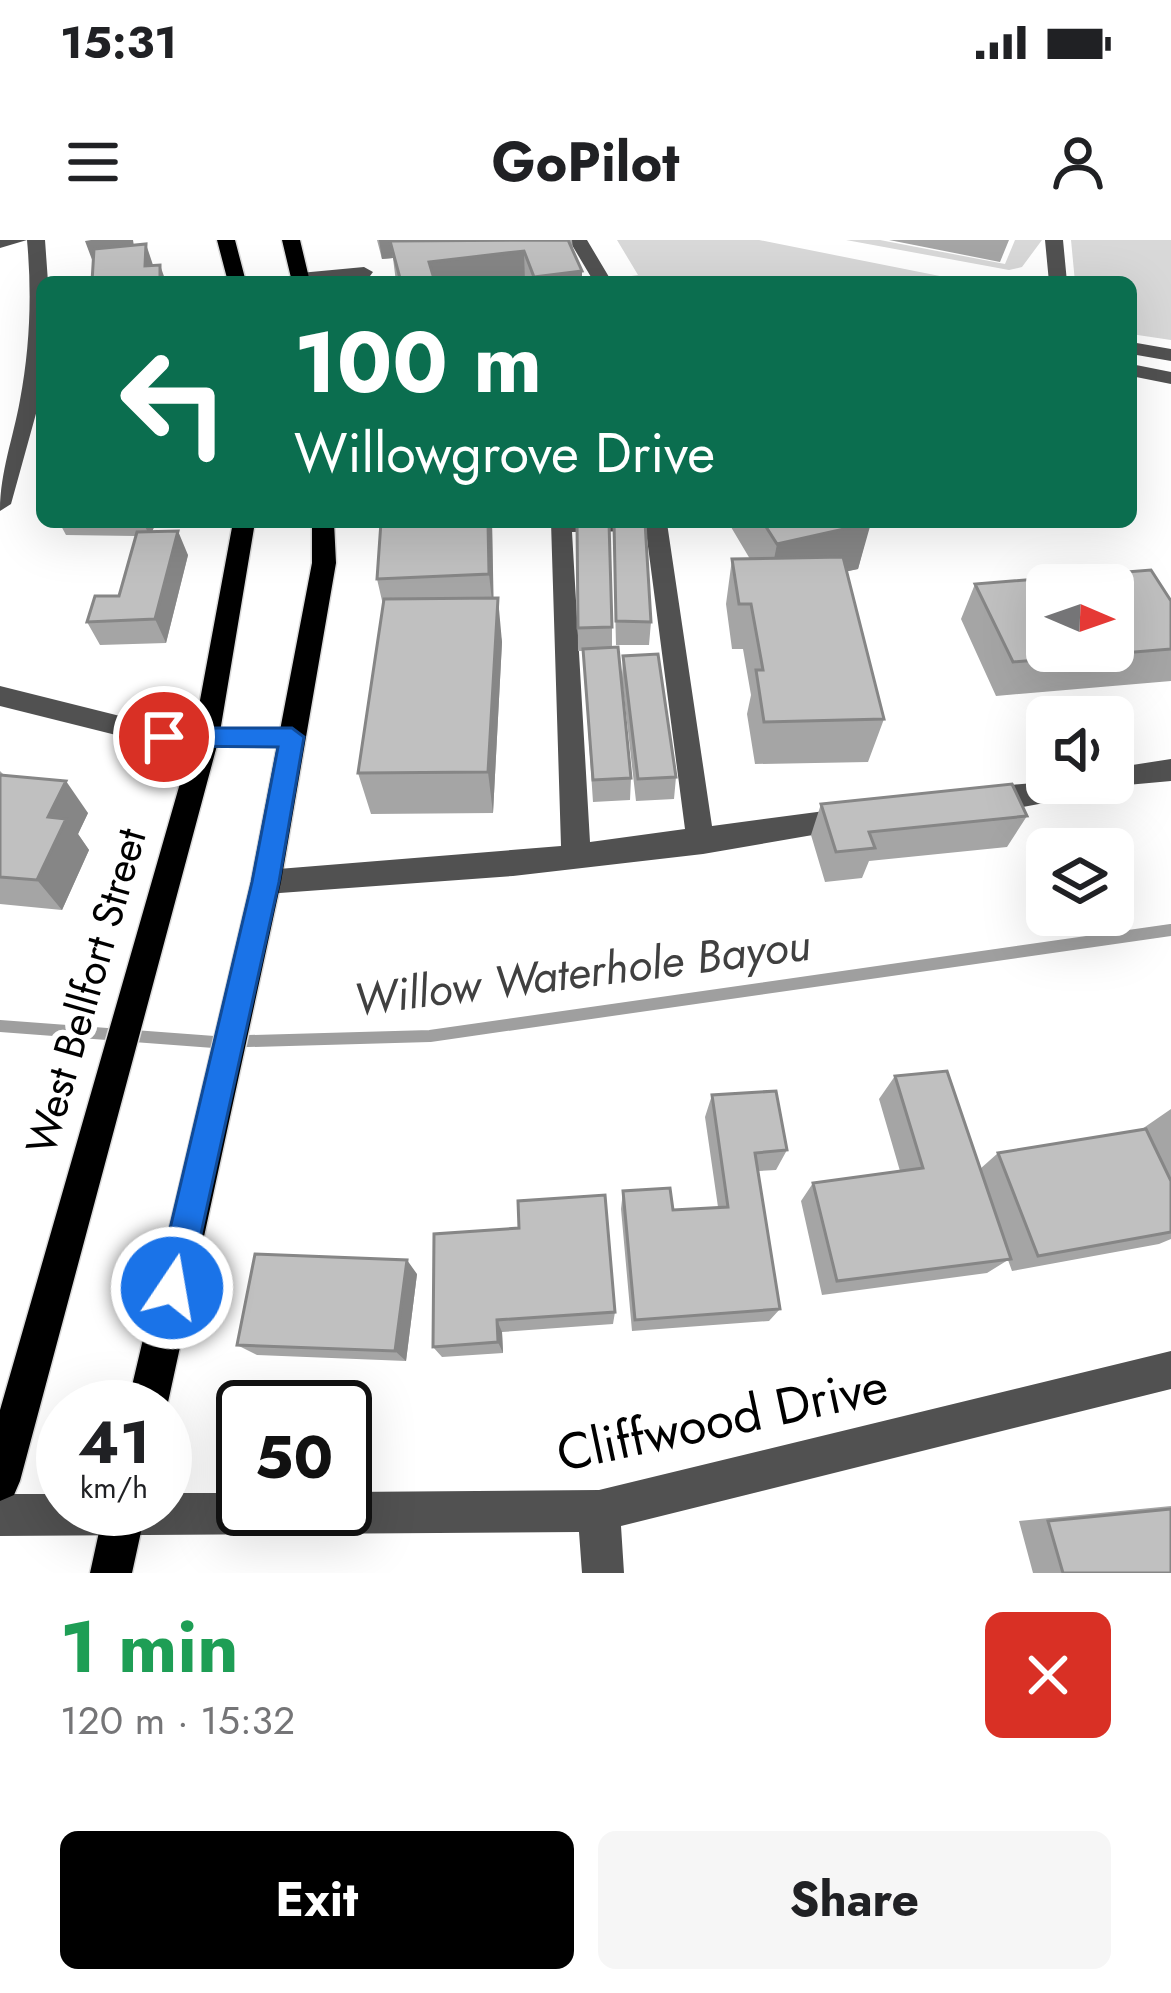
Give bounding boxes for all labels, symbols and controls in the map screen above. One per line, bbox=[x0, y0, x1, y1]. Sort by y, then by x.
text: 15:31 bbox=[60, 10, 177, 75]
text: GoPilot bbox=[492, 123, 679, 201]
icon: menu bbox=[60, 129, 126, 195]
icon: person bbox=[1045, 129, 1111, 195]
text: 100 m bbox=[294, 302, 542, 424]
icon: left bbox=[96, 324, 252, 480]
text: Willowgrove Drive bbox=[294, 414, 715, 492]
north arrow bbox=[1026, 564, 1134, 672]
map controls bbox=[1026, 564, 1134, 936]
pin bbox=[113, 686, 215, 788]
button: sound bbox=[1026, 696, 1134, 804]
icon: arrive bbox=[131, 704, 197, 770]
street label: West Bellfort Street bbox=[10, 821, 162, 1161]
button: layers bbox=[1026, 828, 1134, 936]
water label: Willow Waterhole Bayou bbox=[350, 912, 814, 1032]
position arrow bbox=[109, 1225, 235, 1351]
street label: Cliffwood Drive bbox=[550, 1348, 894, 1490]
speed limit sign: 50 bbox=[216, 1380, 372, 1536]
text: 41 bbox=[78, 1399, 150, 1486]
text: km/h bbox=[80, 1466, 148, 1509]
text: 1 min bbox=[60, 1595, 239, 1699]
button: close bbox=[985, 1612, 1111, 1738]
text: 120 m · 15:32 bbox=[60, 1692, 295, 1749]
button: Exit bbox=[60, 1831, 574, 1969]
button: Share bbox=[598, 1831, 1111, 1969]

